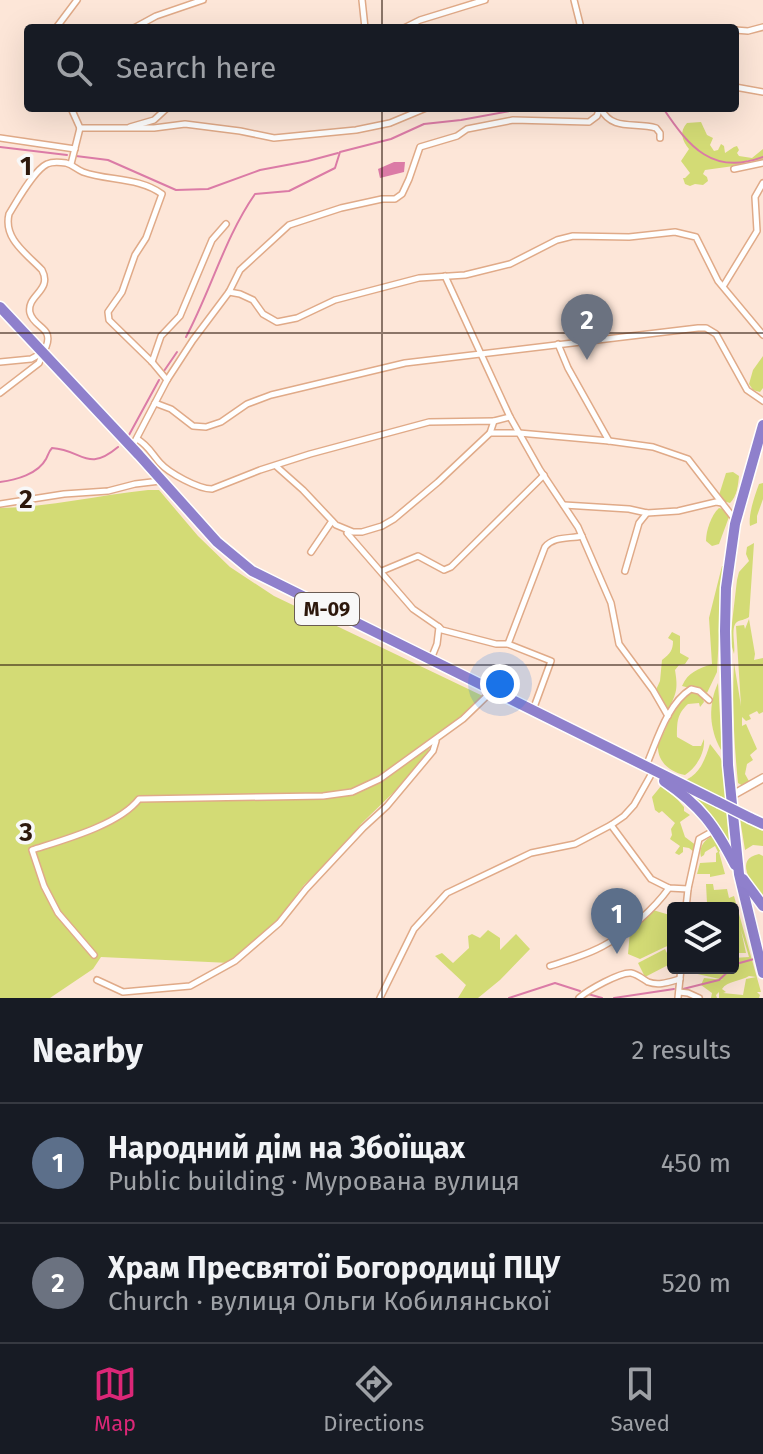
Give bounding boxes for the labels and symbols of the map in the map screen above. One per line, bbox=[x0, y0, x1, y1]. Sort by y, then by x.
text: 1 bbox=[20, 151, 32, 182]
pin: 2 bbox=[561, 294, 613, 360]
text: 2 bbox=[19, 484, 33, 515]
road number: М-09 bbox=[295, 593, 359, 625]
your location bbox=[480, 664, 520, 704]
text: 3 bbox=[18, 817, 33, 848]
pin: 1 bbox=[591, 888, 643, 954]

